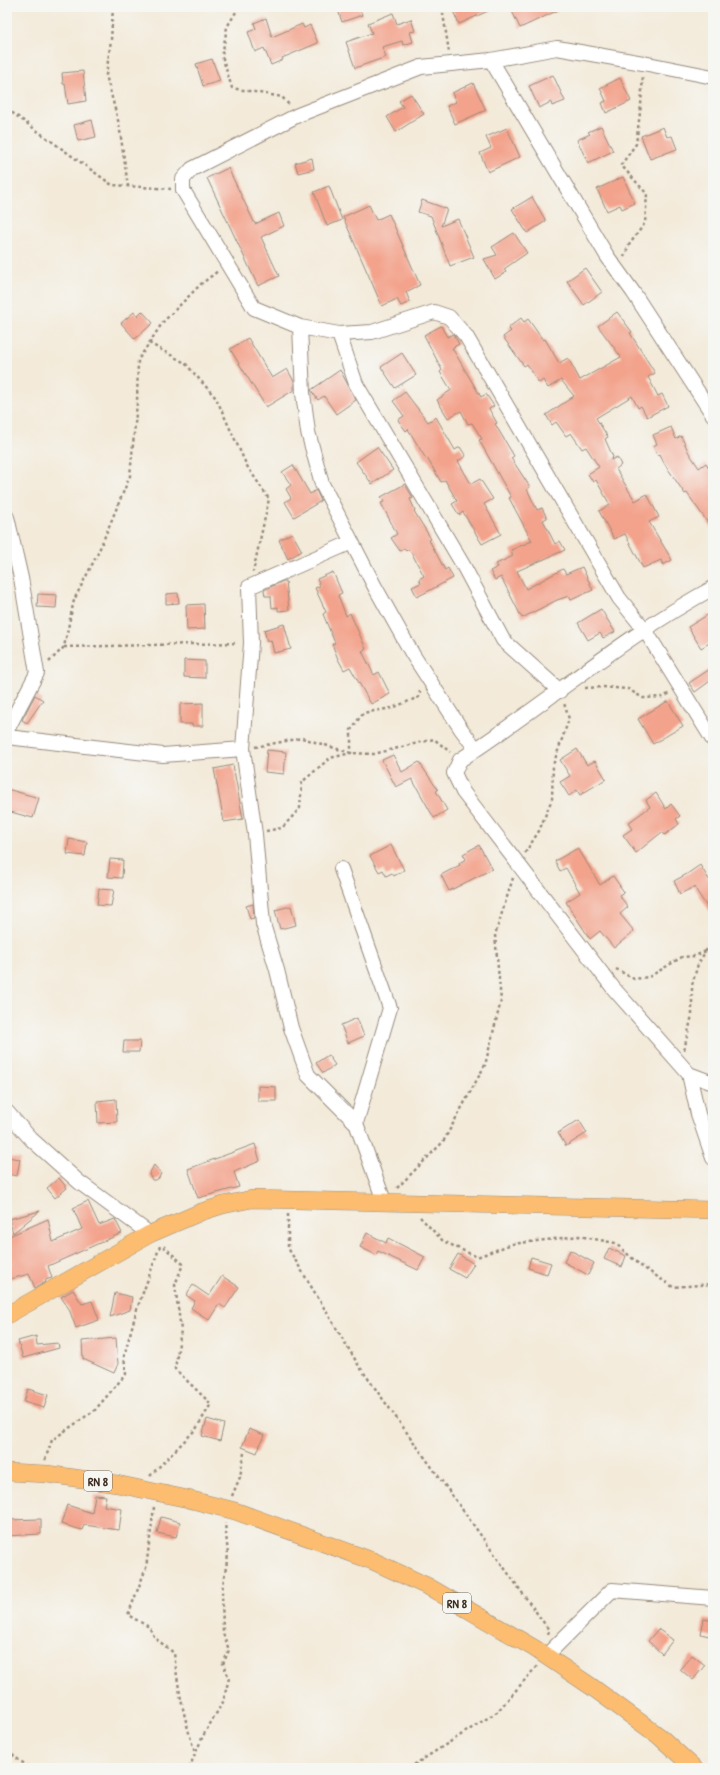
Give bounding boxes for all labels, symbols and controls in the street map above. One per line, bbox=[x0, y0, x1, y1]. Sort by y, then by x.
road number: RN 8 bbox=[84, 1471, 112, 1491]
road number: RN 8 bbox=[443, 1593, 471, 1613]

